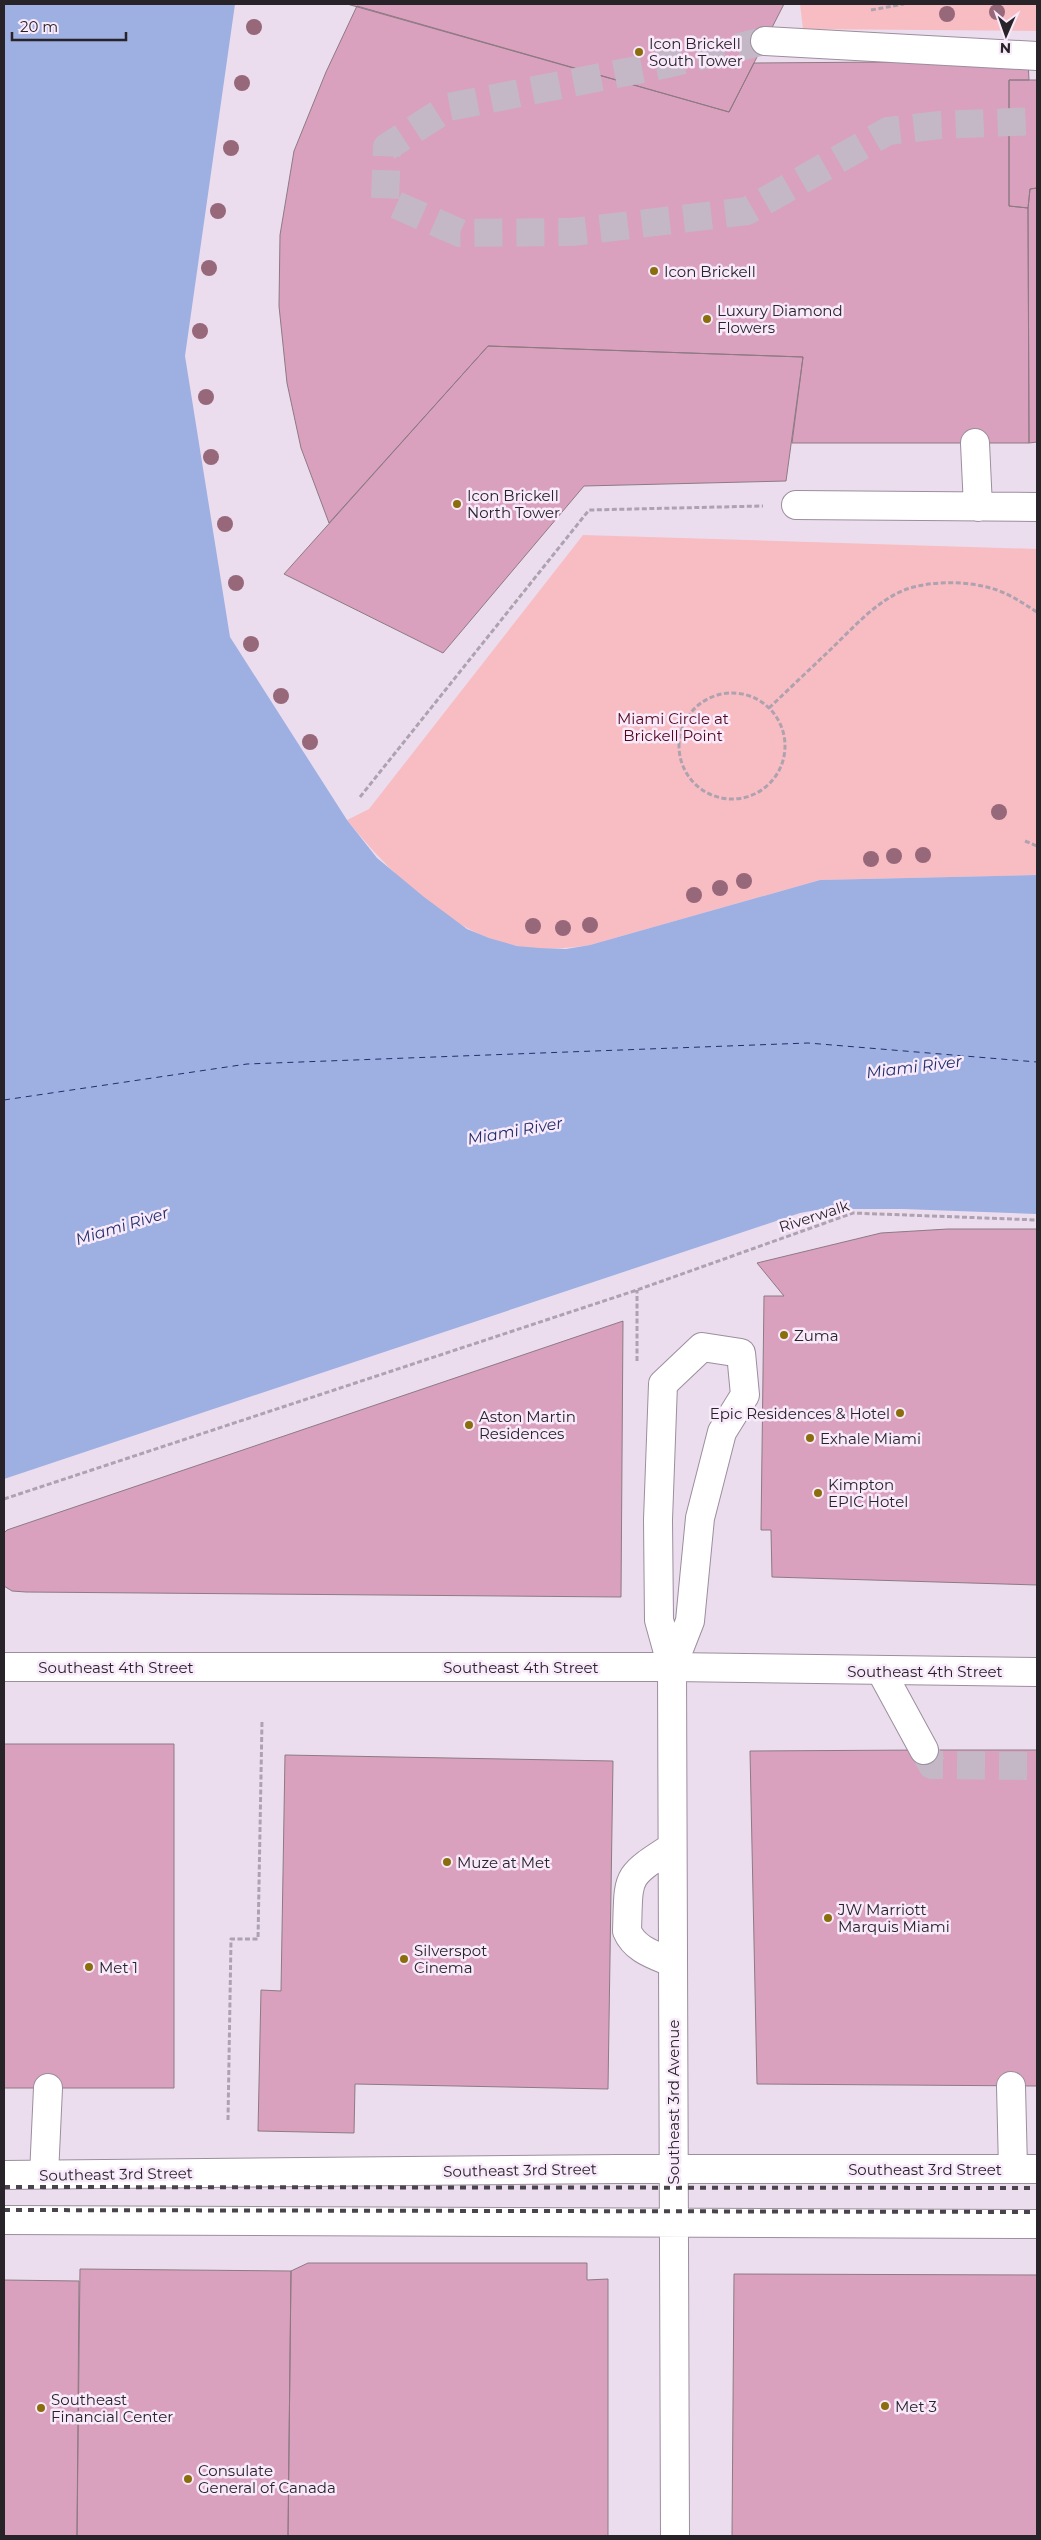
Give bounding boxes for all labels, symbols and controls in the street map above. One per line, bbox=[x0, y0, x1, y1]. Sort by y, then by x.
scale bar bbox=[12, 10, 126, 42]
north arrow bbox=[981, 10, 1031, 60]
text: 20 m bbox=[20, 17, 58, 36]
place label: Icon Brickell South Tower bbox=[649, 34, 743, 70]
text: N bbox=[1000, 39, 1012, 57]
marker: Icon Brickell South Tower bbox=[633, 46, 645, 58]
place label: Icon Brickell bbox=[664, 262, 756, 281]
marker: Icon Brickell bbox=[648, 265, 660, 277]
place label: Luxury Diamond Flowers bbox=[717, 301, 843, 337]
marker: Luxury Diamond Flowers bbox=[701, 313, 713, 325]
place label: Icon Brickell North Tower bbox=[467, 486, 560, 522]
marker: Icon Brickell North Tower bbox=[451, 498, 463, 510]
park label: Miami Circle at Brickell Point bbox=[617, 709, 729, 745]
water label: Miami River bbox=[865, 1052, 964, 1082]
water label: Miami River bbox=[466, 1113, 565, 1149]
street label: Riverwalk bbox=[776, 1196, 852, 1236]
water label: Miami River bbox=[73, 1203, 171, 1249]
place label: Zuma bbox=[794, 1326, 839, 1345]
marker: Zuma bbox=[778, 1329, 790, 1341]
place label: Epic Residences & Hotel bbox=[710, 1404, 890, 1423]
place label: Aston Martin Residences bbox=[479, 1407, 576, 1443]
marker: Epic Residences & Hotel bbox=[894, 1407, 906, 1419]
marker: Aston Martin Residences bbox=[463, 1419, 475, 1431]
place label: Exhale Miami bbox=[820, 1429, 921, 1448]
marker: Exhale Miami bbox=[804, 1432, 816, 1444]
place label: Kimpton EPIC Hotel bbox=[828, 1475, 908, 1511]
marker: Kimpton EPIC Hotel bbox=[812, 1487, 824, 1499]
street label: Southeast 4th Street bbox=[38, 1658, 194, 1677]
street label: Southeast 4th Street bbox=[443, 1658, 599, 1677]
street label: Southeast 4th Street bbox=[847, 1662, 1003, 1681]
place label: Muze at Met bbox=[457, 1853, 550, 1872]
marker: Muze at Met bbox=[441, 1856, 453, 1868]
place label: JW Marriott Marquis Miami bbox=[837, 1900, 950, 1936]
marker: JW Marriott Marquis Miami bbox=[822, 1912, 834, 1924]
place label: Silverspot Cinema bbox=[414, 1941, 487, 1977]
marker: Silverspot Cinema bbox=[398, 1953, 410, 1965]
place label: Met 1 bbox=[99, 1958, 138, 1977]
marker: Met 1 bbox=[83, 1961, 95, 1973]
street label: Southeast 3rd Avenue bbox=[664, 2020, 683, 2184]
street label: Southeast 3rd Street bbox=[443, 2159, 597, 2181]
street label: Southeast 3rd Street bbox=[848, 2160, 1002, 2179]
street label: Southeast 3rd Street bbox=[39, 2163, 193, 2185]
place label: Southeast Financial Center bbox=[51, 2390, 173, 2426]
place label: Met 3 bbox=[895, 2397, 937, 2416]
marker: Met 3 bbox=[879, 2400, 891, 2412]
marker: Southeast Financial Center bbox=[35, 2402, 47, 2414]
place label: Consulate General of Canada bbox=[198, 2461, 336, 2497]
marker: Consulate General of Canada bbox=[182, 2473, 194, 2485]

